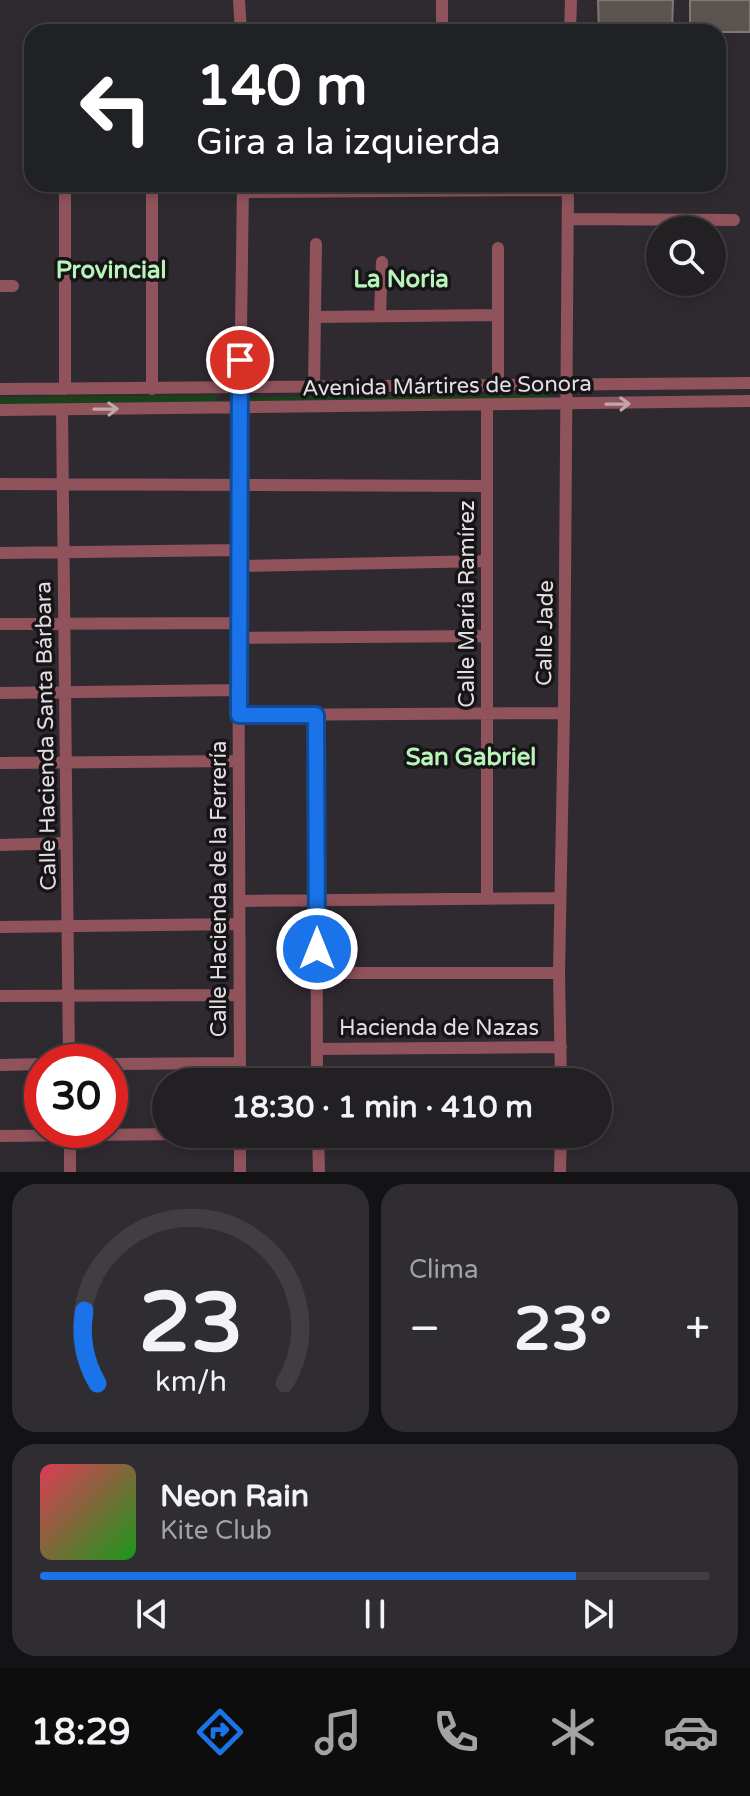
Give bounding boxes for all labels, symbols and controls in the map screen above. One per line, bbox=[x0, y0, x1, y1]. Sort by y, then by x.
text: 140 m bbox=[196, 53, 367, 120]
icon: left bbox=[64, 56, 168, 160]
text: Gira a la izquierda bbox=[196, 121, 501, 164]
map controls bbox=[646, 216, 726, 296]
button: search bbox=[646, 216, 726, 296]
district label: Provincial bbox=[56, 256, 166, 285]
district label: La Noria bbox=[353, 265, 449, 294]
pin bbox=[206, 326, 274, 394]
icon: arrive bbox=[218, 338, 262, 382]
street label: Avenida Mártires de Sonora bbox=[302, 370, 592, 402]
one-way arrow bbox=[604, 397, 631, 412]
one-way arrow bbox=[92, 401, 119, 417]
street label: Calle María Ramírez bbox=[454, 500, 480, 708]
street label: Calle Jade bbox=[531, 580, 559, 686]
street label: Calle Hacienda Santa Bárbara bbox=[30, 581, 62, 891]
street label: Calle Hacienda de la Ferrería bbox=[206, 741, 232, 1037]
district label: San Gabriel bbox=[406, 743, 536, 772]
position arrow bbox=[275, 907, 359, 991]
street label: Hacienda de Nazas bbox=[339, 1015, 539, 1041]
speed limit sign: 30 bbox=[24, 1044, 128, 1148]
text: 18:30 · 1 min · 410 m bbox=[231, 1089, 533, 1126]
text: Clima bbox=[409, 1254, 479, 1285]
text: 23 bbox=[138, 1274, 243, 1374]
text: 23° bbox=[514, 1294, 612, 1366]
text: − bbox=[409, 1303, 440, 1356]
text: + bbox=[685, 1303, 710, 1356]
text: km/h bbox=[155, 1365, 226, 1399]
text: Neon Rain bbox=[160, 1478, 309, 1515]
text: Kite Club bbox=[160, 1515, 272, 1546]
icon: previous bbox=[130, 1592, 174, 1636]
icon: pause bbox=[353, 1592, 397, 1636]
icon: next bbox=[576, 1592, 620, 1636]
icon: directions bbox=[192, 1704, 248, 1760]
icon: music bbox=[310, 1704, 366, 1760]
icon: phone bbox=[428, 1704, 484, 1760]
icon: climate bbox=[545, 1704, 601, 1760]
icon: car bbox=[663, 1704, 719, 1760]
text: 18:29 bbox=[31, 1711, 131, 1754]

